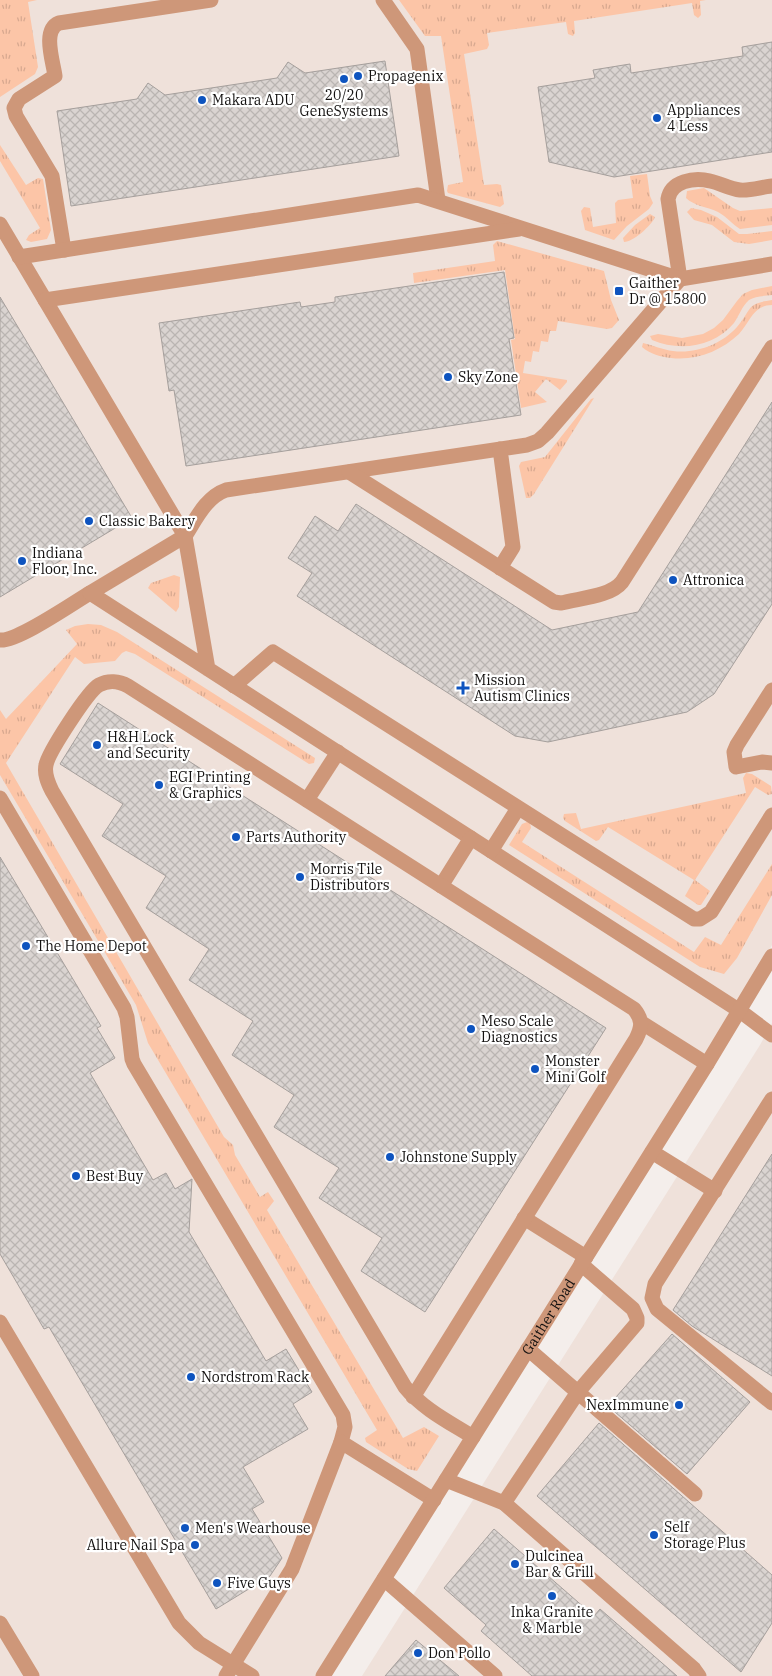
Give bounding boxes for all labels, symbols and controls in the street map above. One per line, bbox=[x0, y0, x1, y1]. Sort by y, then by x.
place label: Propagenix bbox=[368, 67, 443, 85]
marker: Propagenix bbox=[352, 70, 364, 82]
marker: 20/20 GeneSystems bbox=[338, 73, 350, 85]
place label: 20/20 GeneSystems bbox=[300, 86, 389, 120]
place label: Makara ADU bbox=[212, 91, 295, 109]
marker: Makara ADU bbox=[196, 94, 208, 106]
place label: Appliances 4 Less bbox=[667, 101, 740, 135]
marker: Appliances 4 Less bbox=[651, 112, 663, 124]
place label: Gaither Dr @ 15800 bbox=[629, 274, 707, 308]
marker: Gaither Dr @ 15800 bbox=[613, 285, 625, 297]
place label: Sky Zone bbox=[458, 368, 518, 386]
marker: Sky Zone bbox=[442, 371, 454, 383]
place label: Classic Bakery bbox=[99, 512, 196, 530]
marker: Classic Bakery bbox=[83, 515, 95, 527]
place label: Indiana Floor, Inc. bbox=[32, 544, 97, 578]
marker: Indiana Floor, Inc. bbox=[16, 555, 28, 567]
place label: Attronica bbox=[683, 571, 745, 589]
marker: Attronica bbox=[667, 574, 679, 586]
place label: Mission Autism Clinics bbox=[474, 671, 570, 705]
marker: Mission Autism Clinics bbox=[456, 681, 470, 695]
place label: H&H Lock and Security bbox=[107, 728, 191, 762]
marker: H&H Lock and Security bbox=[91, 739, 103, 751]
place label: EGI Printing & Graphics bbox=[169, 768, 251, 802]
marker: EGI Printing & Graphics bbox=[153, 779, 165, 791]
place label: Parts Authority bbox=[246, 828, 347, 846]
marker: Parts Authority bbox=[230, 831, 242, 843]
place label: Morris Tile Distributors bbox=[310, 860, 390, 894]
marker: Morris Tile Distributors bbox=[294, 871, 306, 883]
place label: The Home Depot bbox=[36, 937, 147, 955]
marker: The Home Depot bbox=[20, 940, 32, 952]
place label: Meso Scale Diagnostics bbox=[481, 1012, 558, 1046]
marker: Meso Scale Diagnostics bbox=[465, 1023, 477, 1035]
place label: Monster Mini Golf bbox=[545, 1052, 606, 1086]
marker: Monster Mini Golf bbox=[529, 1063, 541, 1075]
place label: Johnstone Supply bbox=[400, 1148, 517, 1166]
marker: Johnstone Supply bbox=[384, 1151, 396, 1163]
place label: Best Buy bbox=[86, 1167, 144, 1185]
marker: Best Buy bbox=[70, 1170, 82, 1182]
street label: Gaither Road bbox=[518, 1275, 579, 1358]
place label: Nordstrom Rack bbox=[201, 1368, 310, 1386]
marker: Nordstrom Rack bbox=[185, 1371, 197, 1383]
place label: NexImmune bbox=[586, 1396, 669, 1414]
marker: NexImmune bbox=[673, 1399, 685, 1411]
place label: Self Storage Plus bbox=[664, 1518, 746, 1552]
place label: Men's Wearhouse bbox=[195, 1519, 311, 1537]
marker: Men's Wearhouse bbox=[179, 1522, 191, 1534]
marker: Self Storage Plus bbox=[648, 1529, 660, 1541]
place label: Allure Nail Spa bbox=[87, 1536, 185, 1554]
marker: Allure Nail Spa bbox=[189, 1539, 201, 1551]
place label: Dulcinea Bar & Grill bbox=[525, 1547, 594, 1581]
marker: Dulcinea Bar & Grill bbox=[509, 1558, 521, 1570]
place label: Five Guys bbox=[227, 1574, 291, 1592]
marker: Five Guys bbox=[211, 1577, 223, 1589]
marker: Inka Granite & Marble bbox=[546, 1590, 558, 1602]
place label: Inka Granite & Marble bbox=[511, 1603, 593, 1637]
place label: Don Pollo bbox=[428, 1644, 491, 1662]
marker: Don Pollo bbox=[412, 1647, 424, 1659]

